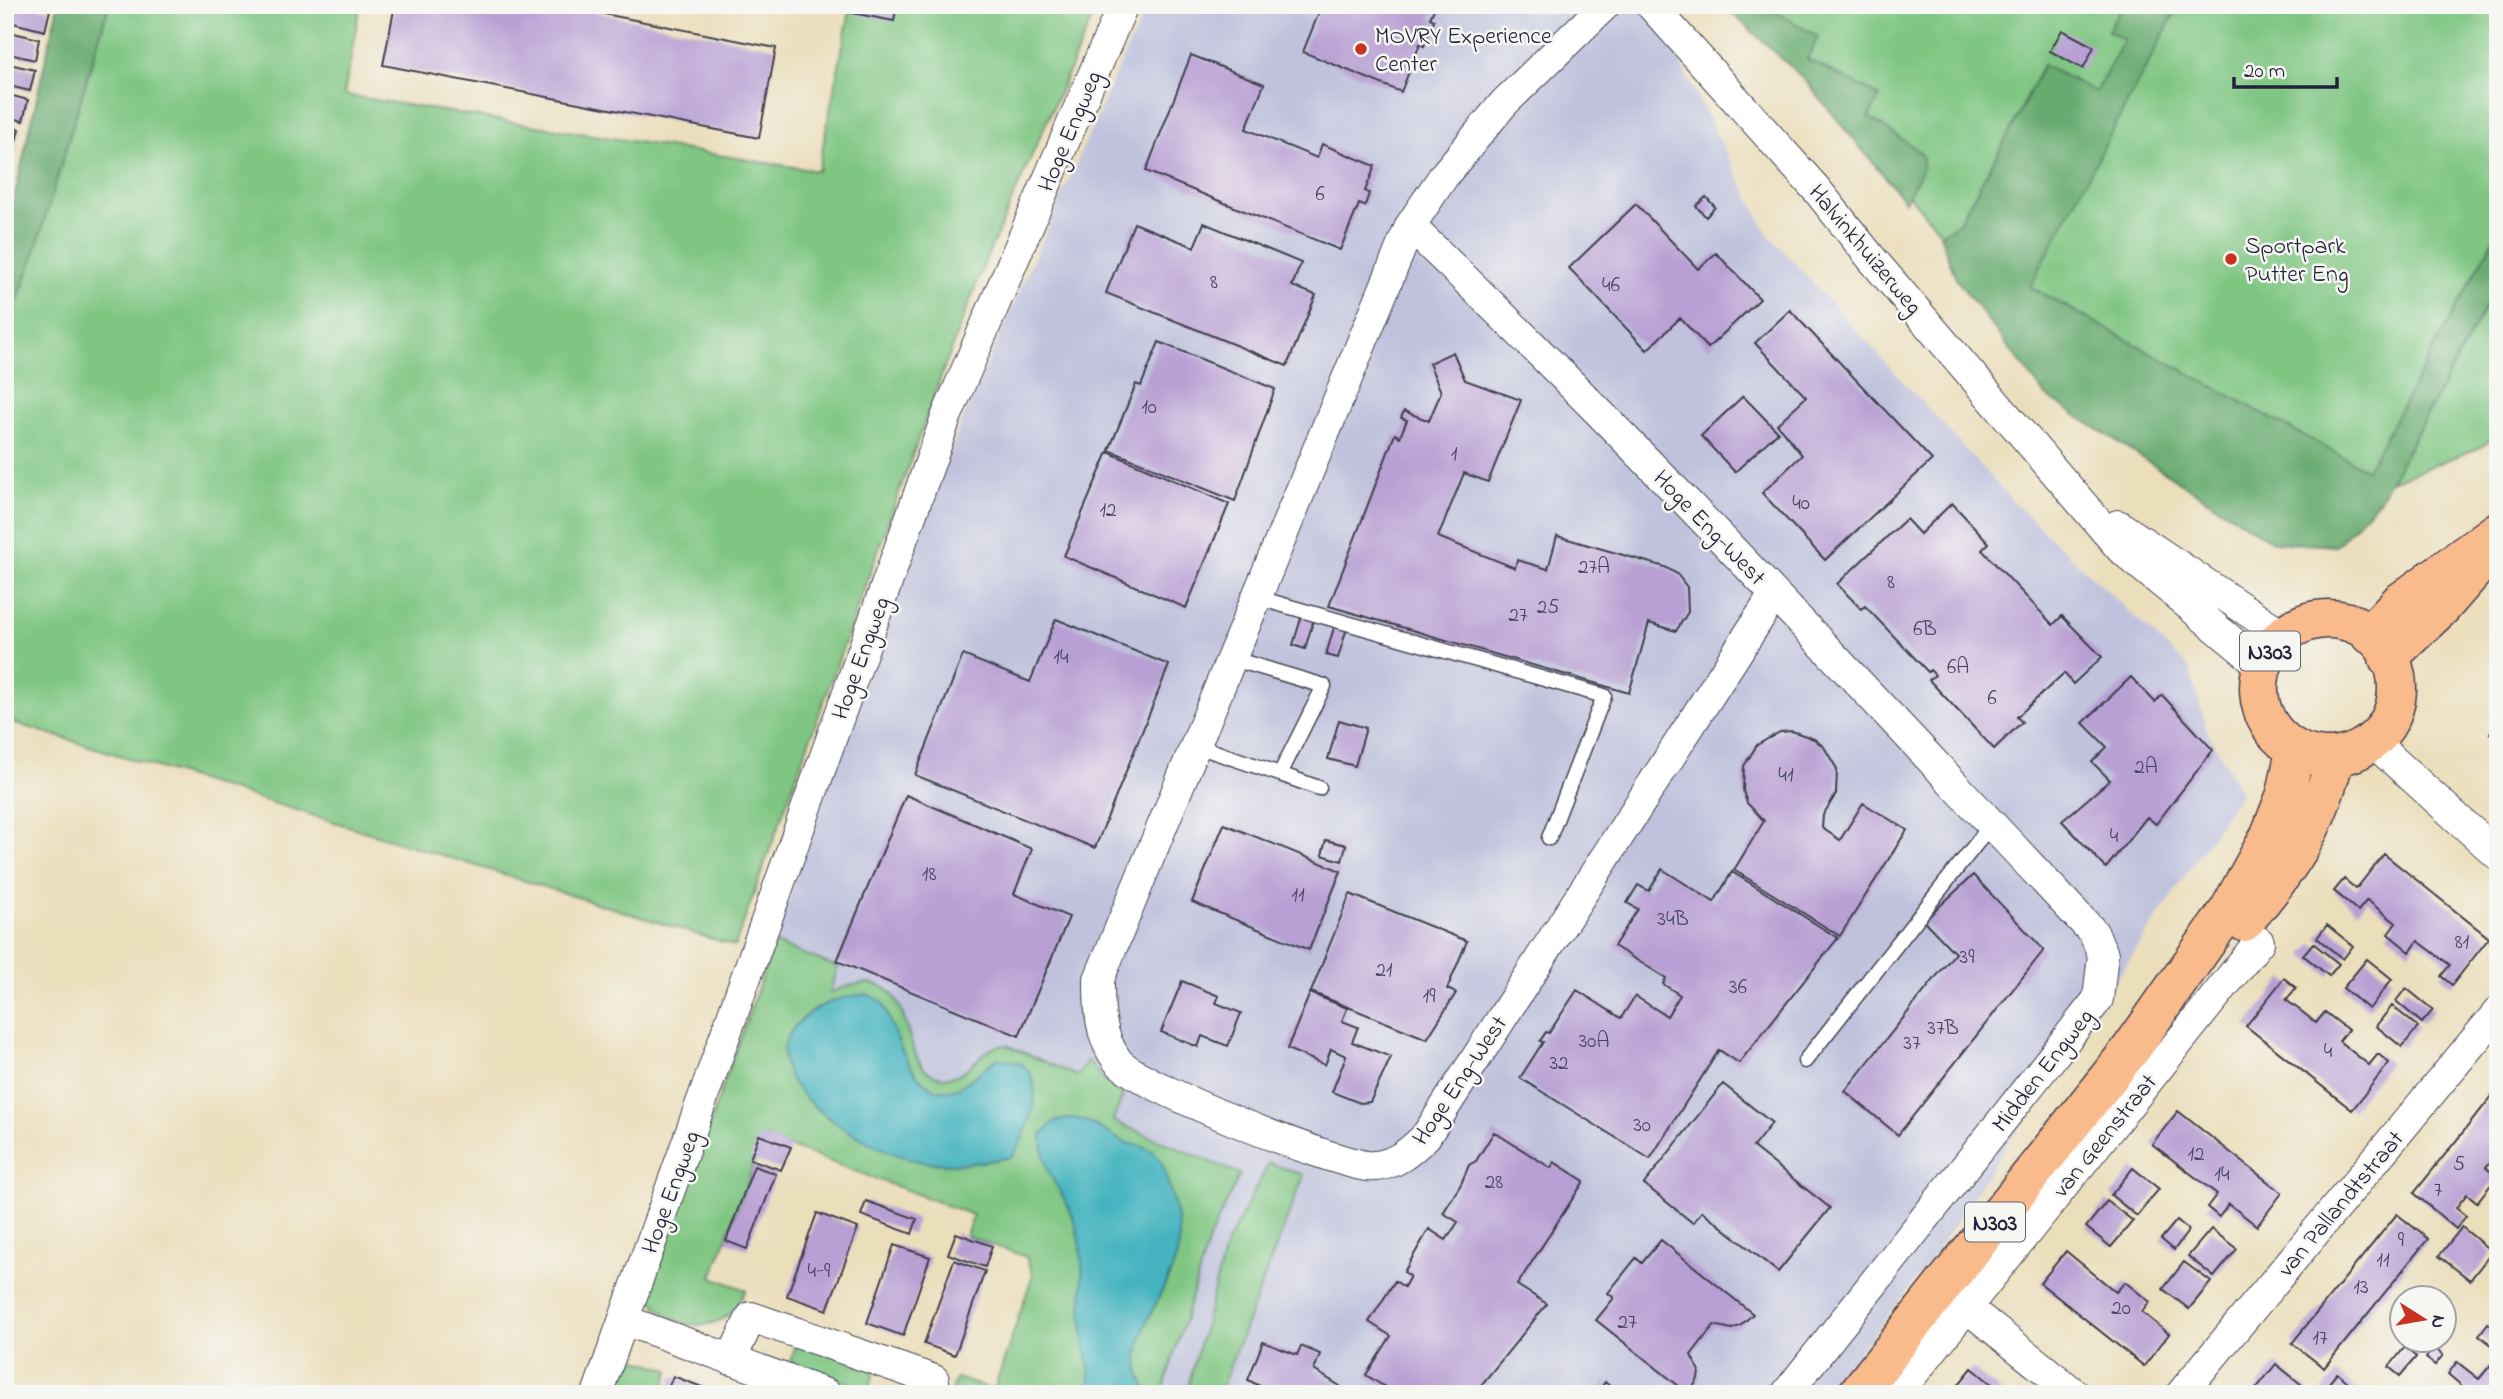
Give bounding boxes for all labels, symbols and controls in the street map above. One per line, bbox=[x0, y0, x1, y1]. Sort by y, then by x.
place label: MOVRY Experience Center bbox=[1375, 20, 1552, 83]
marker: MOVRY Experience Center bbox=[1353, 41, 1369, 57]
scale bar bbox=[2234, 46, 2337, 90]
text: 20 m bbox=[2244, 57, 2285, 87]
street label: Hoge Engweg bbox=[1030, 66, 1113, 198]
street label: Halvinkhuizerweg bbox=[1799, 177, 1929, 324]
house number: 6 bbox=[1315, 180, 1325, 210]
place label: Sportpark Putter Eng bbox=[2245, 230, 2349, 293]
marker: Sportpark Putter Eng bbox=[2223, 251, 2239, 267]
house number: 8 bbox=[1210, 268, 1218, 298]
house number: 46 bbox=[1602, 271, 1620, 301]
house number: 10 bbox=[1141, 393, 1157, 423]
house number: 1 bbox=[1451, 440, 1458, 470]
street label: Hoge Eng-West bbox=[1644, 463, 1773, 595]
house number: 40 bbox=[1792, 489, 1810, 519]
house number: 12 bbox=[1099, 496, 1117, 526]
house number: 27A bbox=[1578, 553, 1610, 583]
house number: 8 bbox=[1887, 568, 1895, 598]
street label: Hoge Engweg bbox=[824, 593, 901, 725]
house number: 25 bbox=[1537, 593, 1559, 623]
house number: 27 bbox=[1508, 601, 1528, 631]
house number: 6B bbox=[1913, 615, 1937, 645]
road number: N303 bbox=[2240, 632, 2300, 670]
house number: 14 bbox=[1053, 643, 1069, 673]
house number: 6A bbox=[1947, 653, 1969, 683]
house number: 6 bbox=[1987, 684, 1997, 714]
house number: 2A bbox=[2134, 753, 2158, 783]
house number: 41 bbox=[1778, 761, 1794, 791]
house number: 4 bbox=[2110, 822, 2119, 852]
house number: 18 bbox=[922, 860, 936, 890]
house number: 11 bbox=[1291, 881, 1305, 911]
house number: 34B bbox=[1657, 905, 1689, 935]
house number: 81 bbox=[2455, 928, 2470, 958]
house number: 39 bbox=[1960, 943, 1975, 973]
house number: 21 bbox=[1375, 956, 1393, 986]
house number: 36 bbox=[1729, 973, 1747, 1003]
house number: 19 bbox=[1423, 982, 1436, 1012]
street label: Midden Engweg bbox=[1984, 1002, 2104, 1141]
street label: Hoge Eng-West bbox=[1405, 1010, 1517, 1153]
house number: 37B bbox=[1927, 1014, 1959, 1044]
house number: 30A bbox=[1579, 1027, 1609, 1057]
house number: 37 bbox=[1903, 1029, 1921, 1059]
house number: 4 bbox=[2324, 1037, 2333, 1067]
house number: 32 bbox=[1549, 1049, 1569, 1079]
street label: van Geenstraat bbox=[2045, 1067, 2167, 1206]
house number: 30 bbox=[1633, 1111, 1651, 1141]
street label: van Pallandtstraat bbox=[2270, 1124, 2414, 1285]
street label: Hoge Engweg bbox=[634, 1127, 711, 1259]
house number: 12 bbox=[2187, 1140, 2205, 1170]
house number: 5 bbox=[2453, 1150, 2465, 1180]
house number: 14 bbox=[2214, 1160, 2230, 1190]
house number: 28 bbox=[1485, 1168, 1503, 1198]
house number: 7 bbox=[2434, 1176, 2443, 1206]
road number: N303 bbox=[1965, 1203, 2025, 1242]
house number: 9 bbox=[2398, 1226, 2405, 1256]
house number: 11 bbox=[2376, 1246, 2390, 1276]
house number: 4-9 bbox=[808, 1257, 831, 1287]
house number: 13 bbox=[2353, 1273, 2369, 1303]
north arrow bbox=[2388, 1284, 2458, 1354]
house number: 20 bbox=[2111, 1294, 2131, 1324]
house number: 27 bbox=[1617, 1308, 1637, 1338]
text: N bbox=[2423, 1313, 2452, 1331]
house number: 17 bbox=[2312, 1324, 2328, 1354]

